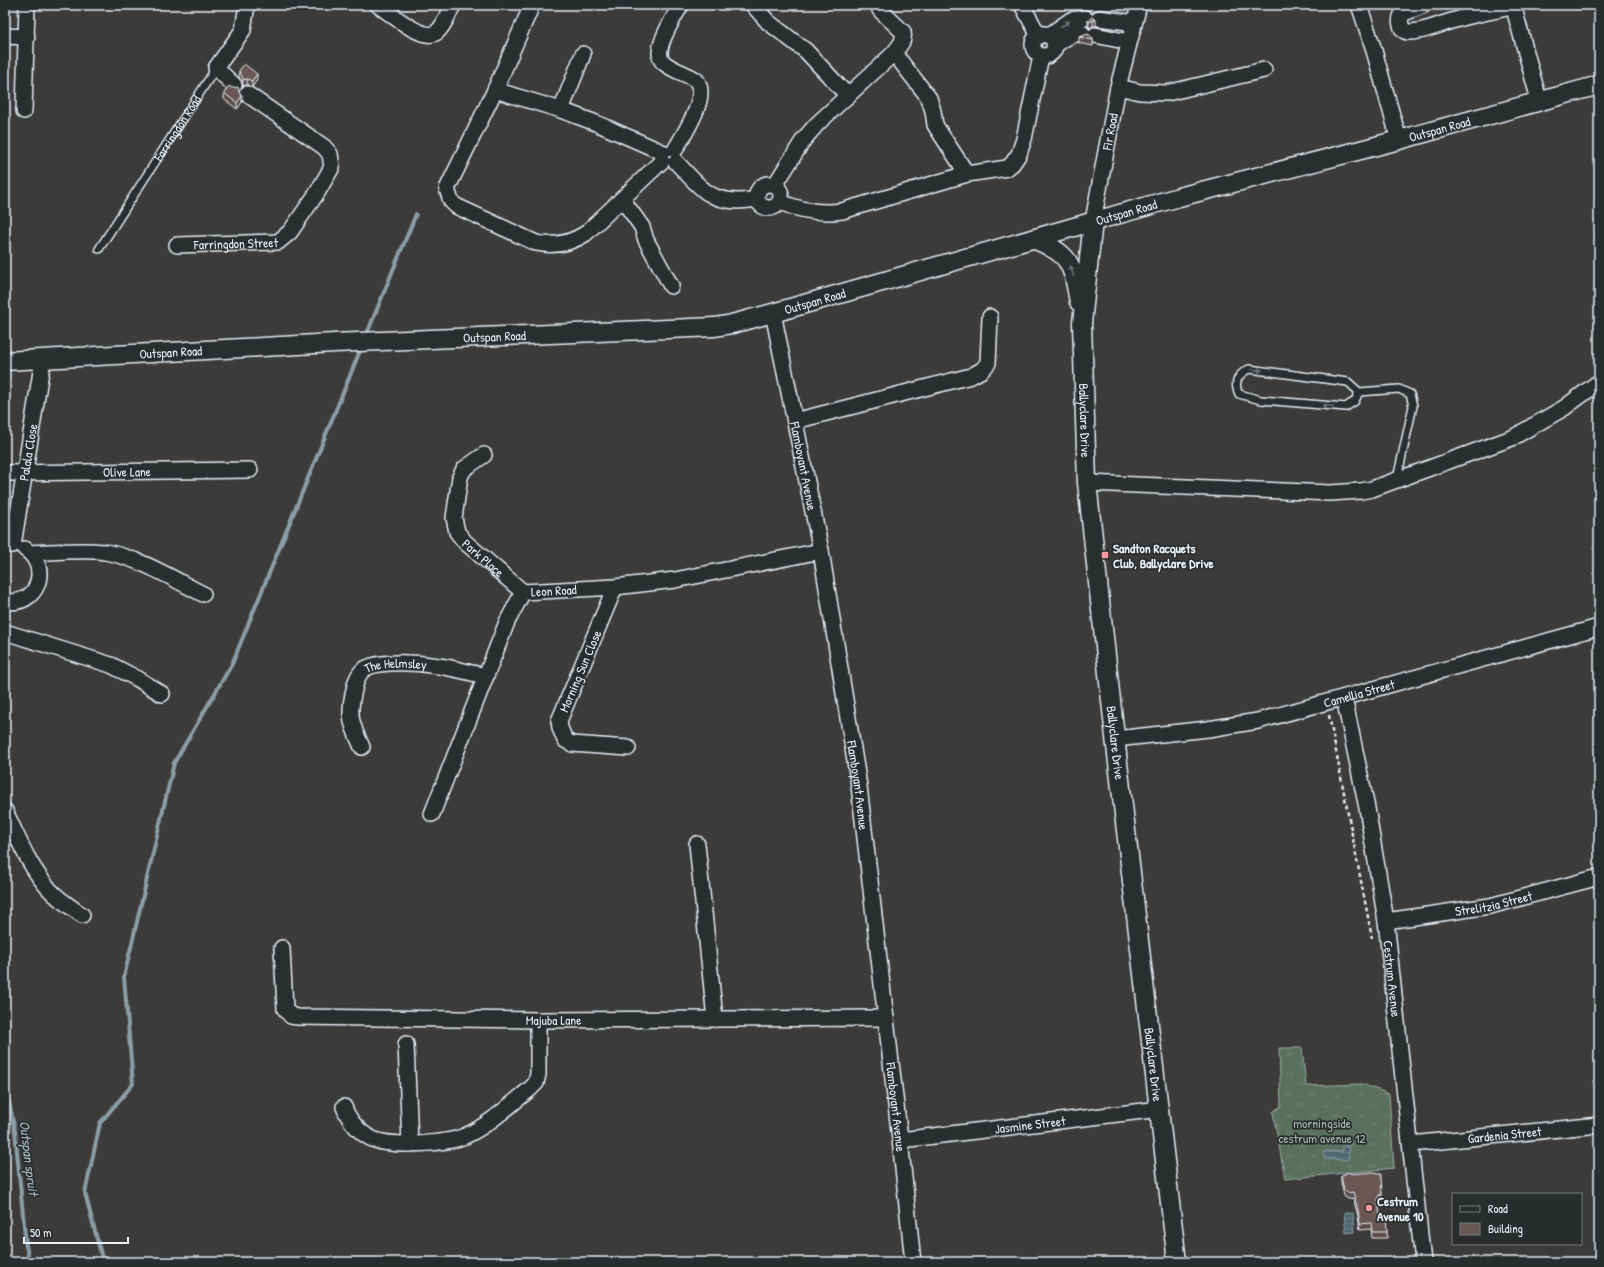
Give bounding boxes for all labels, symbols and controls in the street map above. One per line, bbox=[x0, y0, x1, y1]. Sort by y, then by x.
one-way arrow bbox=[1060, 20, 1070, 28]
street label: Farringdon Road bbox=[149, 92, 205, 165]
street label: Fir Road bbox=[1097, 112, 1122, 152]
street label: Outspan Road bbox=[1407, 112, 1472, 146]
street label: Outspan Road bbox=[1094, 195, 1159, 229]
street label: Farringdon Street bbox=[193, 233, 279, 254]
one-way arrow bbox=[1069, 264, 1075, 276]
street label: Outspan Road bbox=[782, 284, 847, 318]
street label: Outspan Road bbox=[463, 326, 526, 347]
street label: Outspan Road bbox=[139, 341, 203, 363]
one-way arrow bbox=[1251, 367, 1263, 373]
street label: Ballyclare Drive bbox=[1075, 383, 1095, 458]
one-way arrow bbox=[1322, 402, 1334, 409]
street label: Flamboyant Avenue bbox=[786, 419, 822, 512]
street label: Palala Close bbox=[14, 422, 41, 482]
street label: Olive Lane bbox=[103, 462, 151, 481]
street label: Park Place bbox=[458, 535, 508, 581]
place label: Sandton Racquets Club, Ballyclare Drive bbox=[1113, 539, 1215, 573]
marker: Sandton Racquets Club, Ballyclare Drive bbox=[1100, 550, 1110, 560]
street label: Leon Road bbox=[531, 580, 577, 601]
street label: Morning Sun Close bbox=[555, 627, 605, 715]
street label: The Helmsley bbox=[361, 654, 428, 677]
street label: Camellia Street bbox=[1321, 675, 1397, 712]
street label: Ballyclare Drive bbox=[1103, 705, 1129, 781]
street label: Flamboyant Avenue bbox=[843, 738, 873, 831]
street label: Strelitzia Street bbox=[1454, 886, 1535, 920]
street label: Cestrum Avenue bbox=[1379, 939, 1405, 1018]
street label: Majuba Lane bbox=[526, 1011, 581, 1029]
street label: Ballyclare Drive bbox=[1140, 1027, 1167, 1102]
street label: Flamboyant Avenue bbox=[882, 1060, 910, 1153]
street label: Jasmine Street bbox=[994, 1111, 1067, 1138]
park label: morningside cestrum avenue 12 bbox=[1278, 1114, 1366, 1147]
water label: Outspan spruit bbox=[15, 1120, 44, 1199]
street label: Gardenia Street bbox=[1467, 1122, 1543, 1147]
place label: Cestrum Avenue 10 bbox=[1377, 1192, 1424, 1225]
legend bbox=[1452, 1193, 1582, 1245]
text: Road bbox=[1488, 1200, 1508, 1217]
marker: Cestrum Avenue 10 bbox=[1364, 1203, 1374, 1213]
scale bar bbox=[24, 1219, 128, 1245]
text: Building bbox=[1488, 1220, 1523, 1237]
text: 50 m bbox=[30, 1224, 51, 1241]

